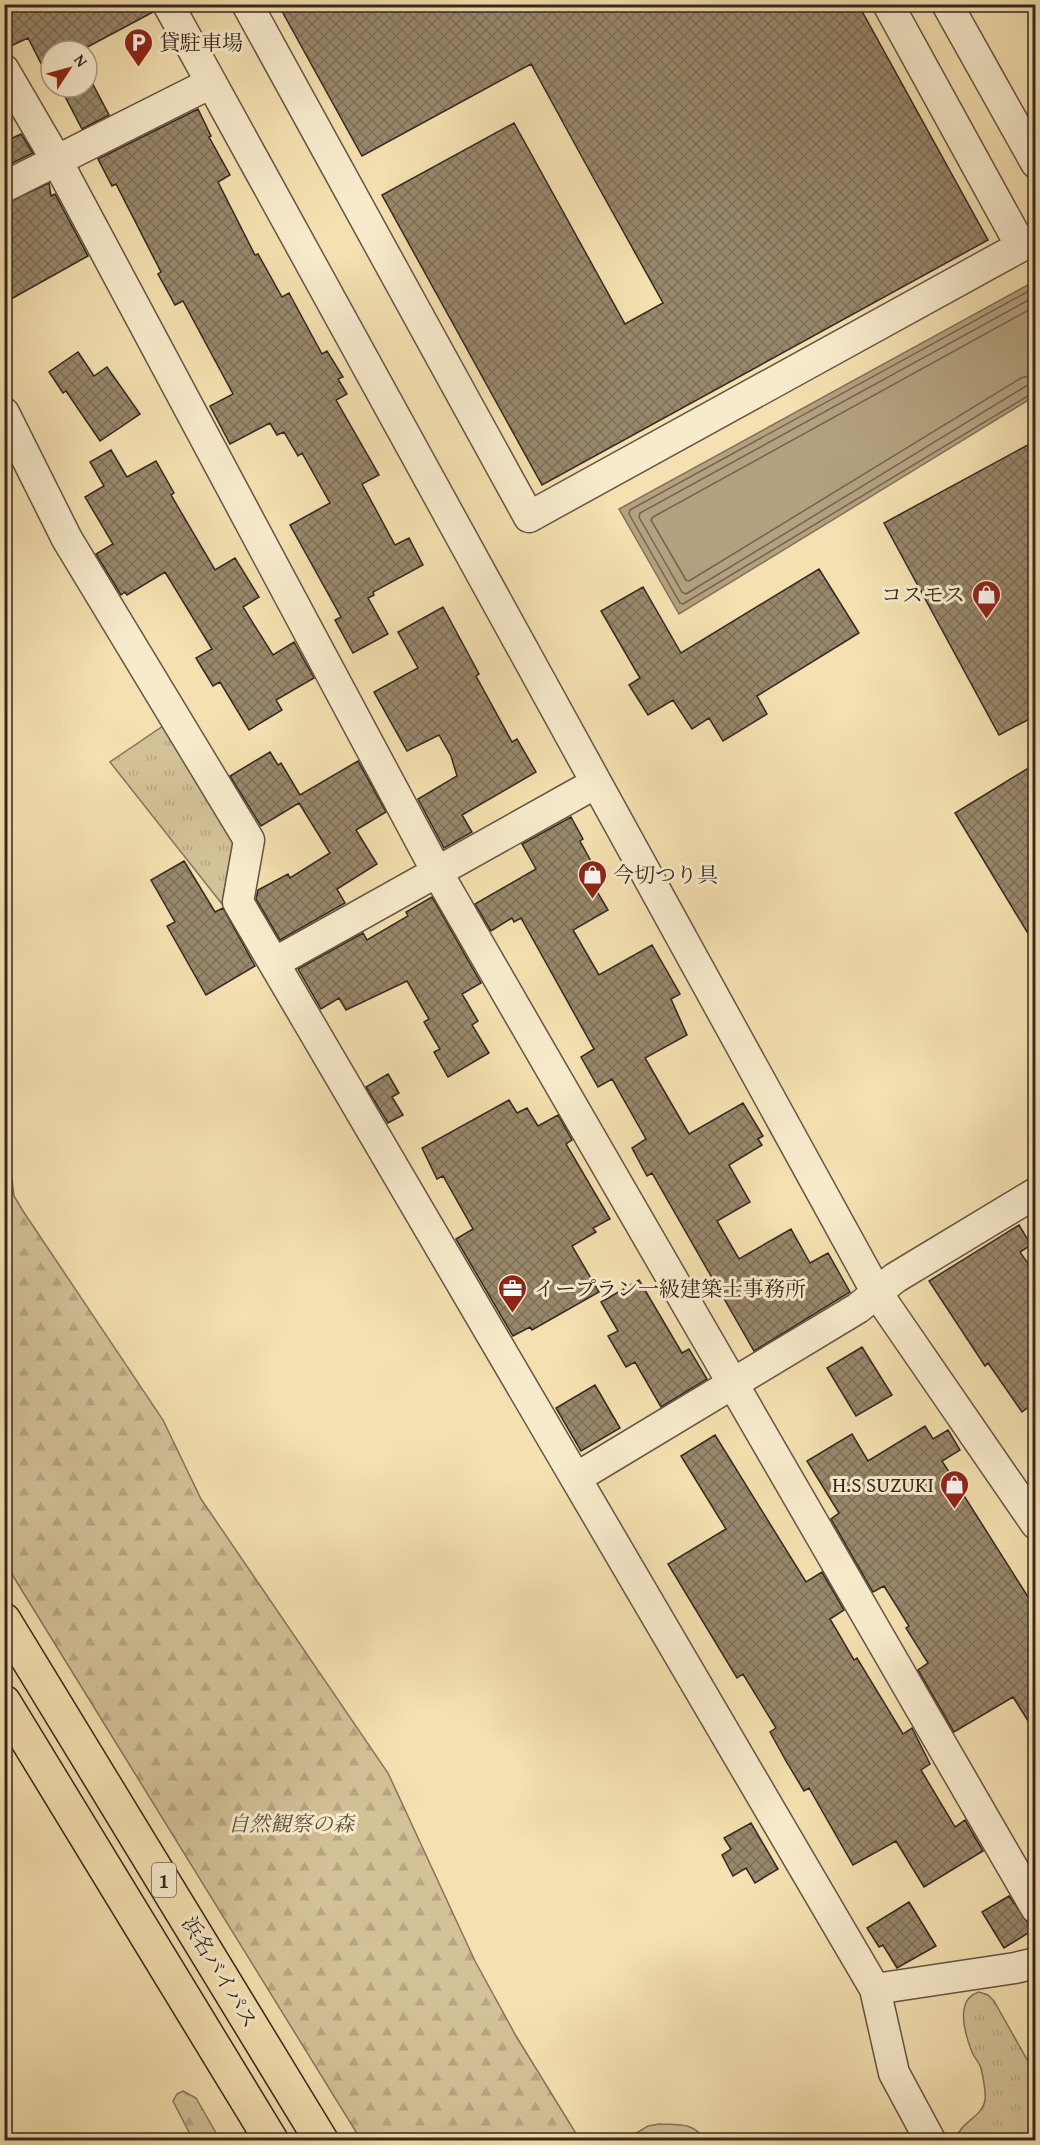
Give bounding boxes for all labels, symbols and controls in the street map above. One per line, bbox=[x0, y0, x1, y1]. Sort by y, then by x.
parking icon: 貸駐車場 bbox=[122, 26, 154, 68]
place label: 貸駐車場 bbox=[159, 27, 243, 58]
north arrow bbox=[39, 39, 99, 99]
text: N bbox=[68, 49, 94, 72]
shop icon: コスモス bbox=[970, 578, 1002, 620]
place label: コスモス bbox=[881, 579, 965, 610]
shop icon: 今切つり具 bbox=[576, 858, 608, 900]
place label: 今切つり具 bbox=[613, 859, 718, 890]
office icon: イープラン一級建築士事務所 bbox=[497, 1272, 529, 1314]
place label: イープラン一級建築士事務所 bbox=[534, 1273, 806, 1304]
shop icon: H.S SUZUKI bbox=[939, 1468, 971, 1510]
place label: H.S SUZUKI bbox=[832, 1469, 934, 1500]
park label: 自然観察の森 bbox=[228, 1808, 356, 1839]
road number: 1 bbox=[152, 1863, 176, 1897]
street label: 浜名バイパス bbox=[174, 1910, 266, 2034]

